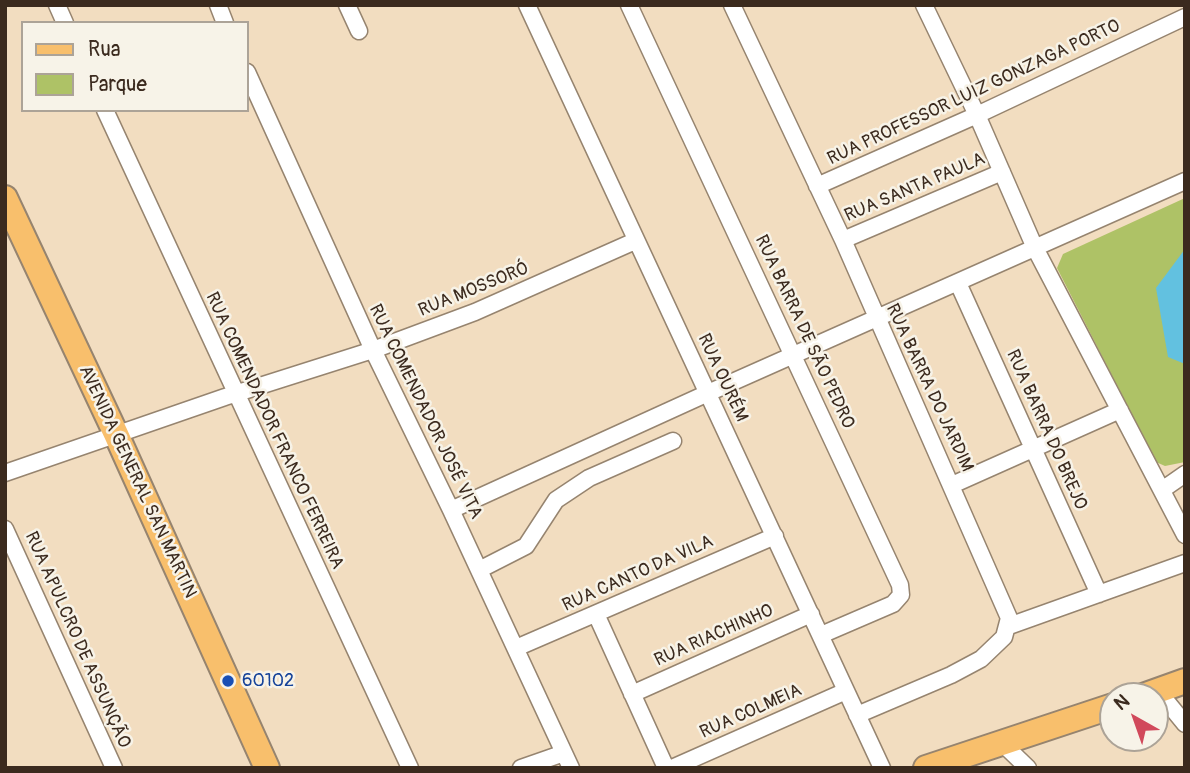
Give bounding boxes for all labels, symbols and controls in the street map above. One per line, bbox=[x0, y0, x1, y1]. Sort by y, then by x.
street label: RUA PROFESSOR LUIZ GONZAGA PORTO bbox=[824, 16, 1124, 170]
legend bbox=[21, 21, 248, 112]
text: Rua bbox=[88, 36, 121, 63]
text: Parque bbox=[88, 71, 147, 98]
street label: RUA SANTA PAULA bbox=[841, 149, 989, 227]
street label: RUA BARRA DE SÃO PEDRO bbox=[750, 232, 858, 432]
street label: RUA MOSSORÓ bbox=[416, 258, 532, 322]
street label: RUA COMENDADOR FRANCO FERREIRA bbox=[200, 289, 348, 573]
street label: RUA COMENDADOR JOSÉ VITA bbox=[364, 301, 486, 523]
street label: RUA BARRA DO JARDIM bbox=[881, 301, 977, 475]
street label: RUA OURÉM bbox=[692, 331, 752, 425]
street label: RUA BARRA DO BREJO bbox=[1001, 347, 1091, 513]
street label: AVENIDA GENERAL SAN MARTIN bbox=[74, 362, 200, 602]
street label: RUA APULCRO DE ASSUNÇÃO bbox=[19, 528, 135, 752]
street label: RUA CANTO DA VILA bbox=[559, 531, 717, 617]
street label: RUA RIACHINHO bbox=[651, 600, 777, 672]
place label: 60102 bbox=[242, 670, 294, 692]
marker: 60102 bbox=[220, 673, 236, 689]
street label: RUA COLMEIA bbox=[697, 680, 805, 744]
north arrow bbox=[1099, 682, 1169, 752]
text: N bbox=[1109, 689, 1134, 716]

